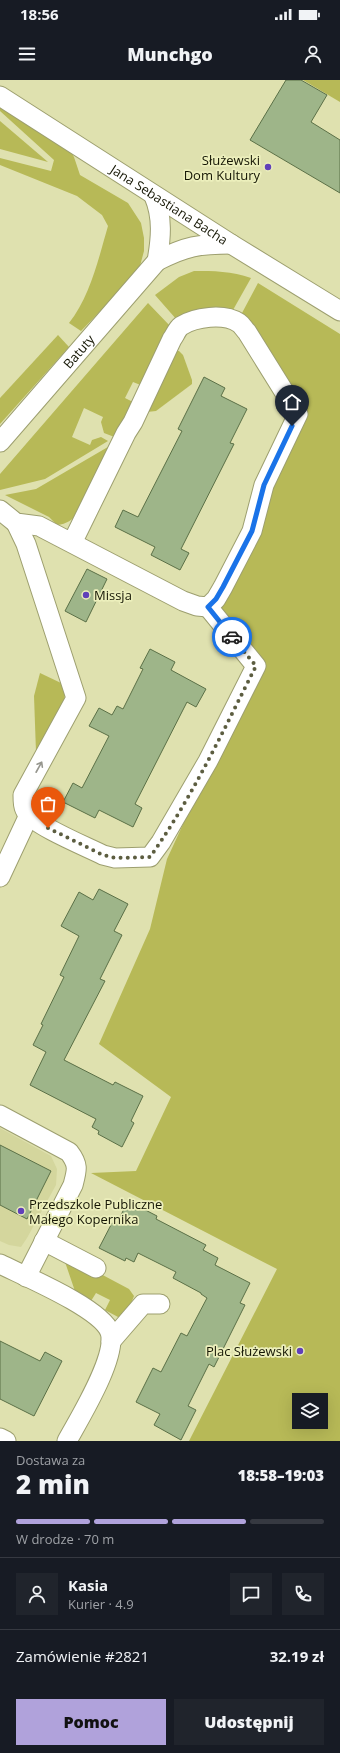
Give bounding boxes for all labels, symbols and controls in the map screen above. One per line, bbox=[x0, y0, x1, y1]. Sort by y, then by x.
text: 18:56 bbox=[20, 4, 59, 24]
text: Munchgo bbox=[127, 42, 213, 66]
icon: menu bbox=[16, 43, 38, 65]
icon: person bbox=[302, 43, 324, 65]
place label: Służewski Dom Kultury bbox=[184, 151, 260, 184]
street label: Jana Sebastiana Bacha bbox=[105, 159, 231, 249]
marker: Służewski Dom Kultury bbox=[263, 162, 273, 172]
street label: Batuty bbox=[59, 330, 99, 372]
pin bbox=[275, 385, 309, 426]
icon: home bbox=[281, 391, 303, 413]
place label: Missja bbox=[94, 586, 132, 604]
marker: Missja bbox=[81, 590, 91, 600]
courier bbox=[212, 617, 252, 657]
icon: car bbox=[221, 626, 243, 648]
one-way arrow bbox=[35, 761, 43, 773]
pin bbox=[31, 787, 65, 828]
icon: bag bbox=[37, 793, 59, 815]
place label: Przedszkole Publiczne Małego Kopernika bbox=[29, 1195, 162, 1228]
marker: Przedszkole Publiczne Małego Kopernika bbox=[16, 1206, 26, 1216]
place label: Plac Służewski bbox=[206, 1342, 292, 1360]
marker: Plac Służewski bbox=[295, 1346, 305, 1356]
map controls bbox=[292, 1393, 328, 1429]
button: layers bbox=[292, 1393, 328, 1429]
text: Dostawa za bbox=[16, 1451, 85, 1469]
text: 18:58–19:03 bbox=[238, 1465, 324, 1485]
text: 2 min bbox=[16, 1466, 90, 1502]
text: W drodze · 70 m bbox=[16, 1530, 114, 1548]
button: person bbox=[16, 1573, 58, 1615]
button: chat bbox=[230, 1573, 272, 1615]
button: phone bbox=[282, 1573, 324, 1615]
text: Kasia bbox=[68, 1575, 108, 1595]
text: Kurier · 4.9 bbox=[68, 1595, 134, 1613]
text: Zamówienie #2821 bbox=[16, 1646, 149, 1666]
text: 32.19 zł bbox=[270, 1646, 324, 1666]
button: Pomoc bbox=[16, 1699, 166, 1745]
button: Udostępnij bbox=[174, 1699, 324, 1745]

